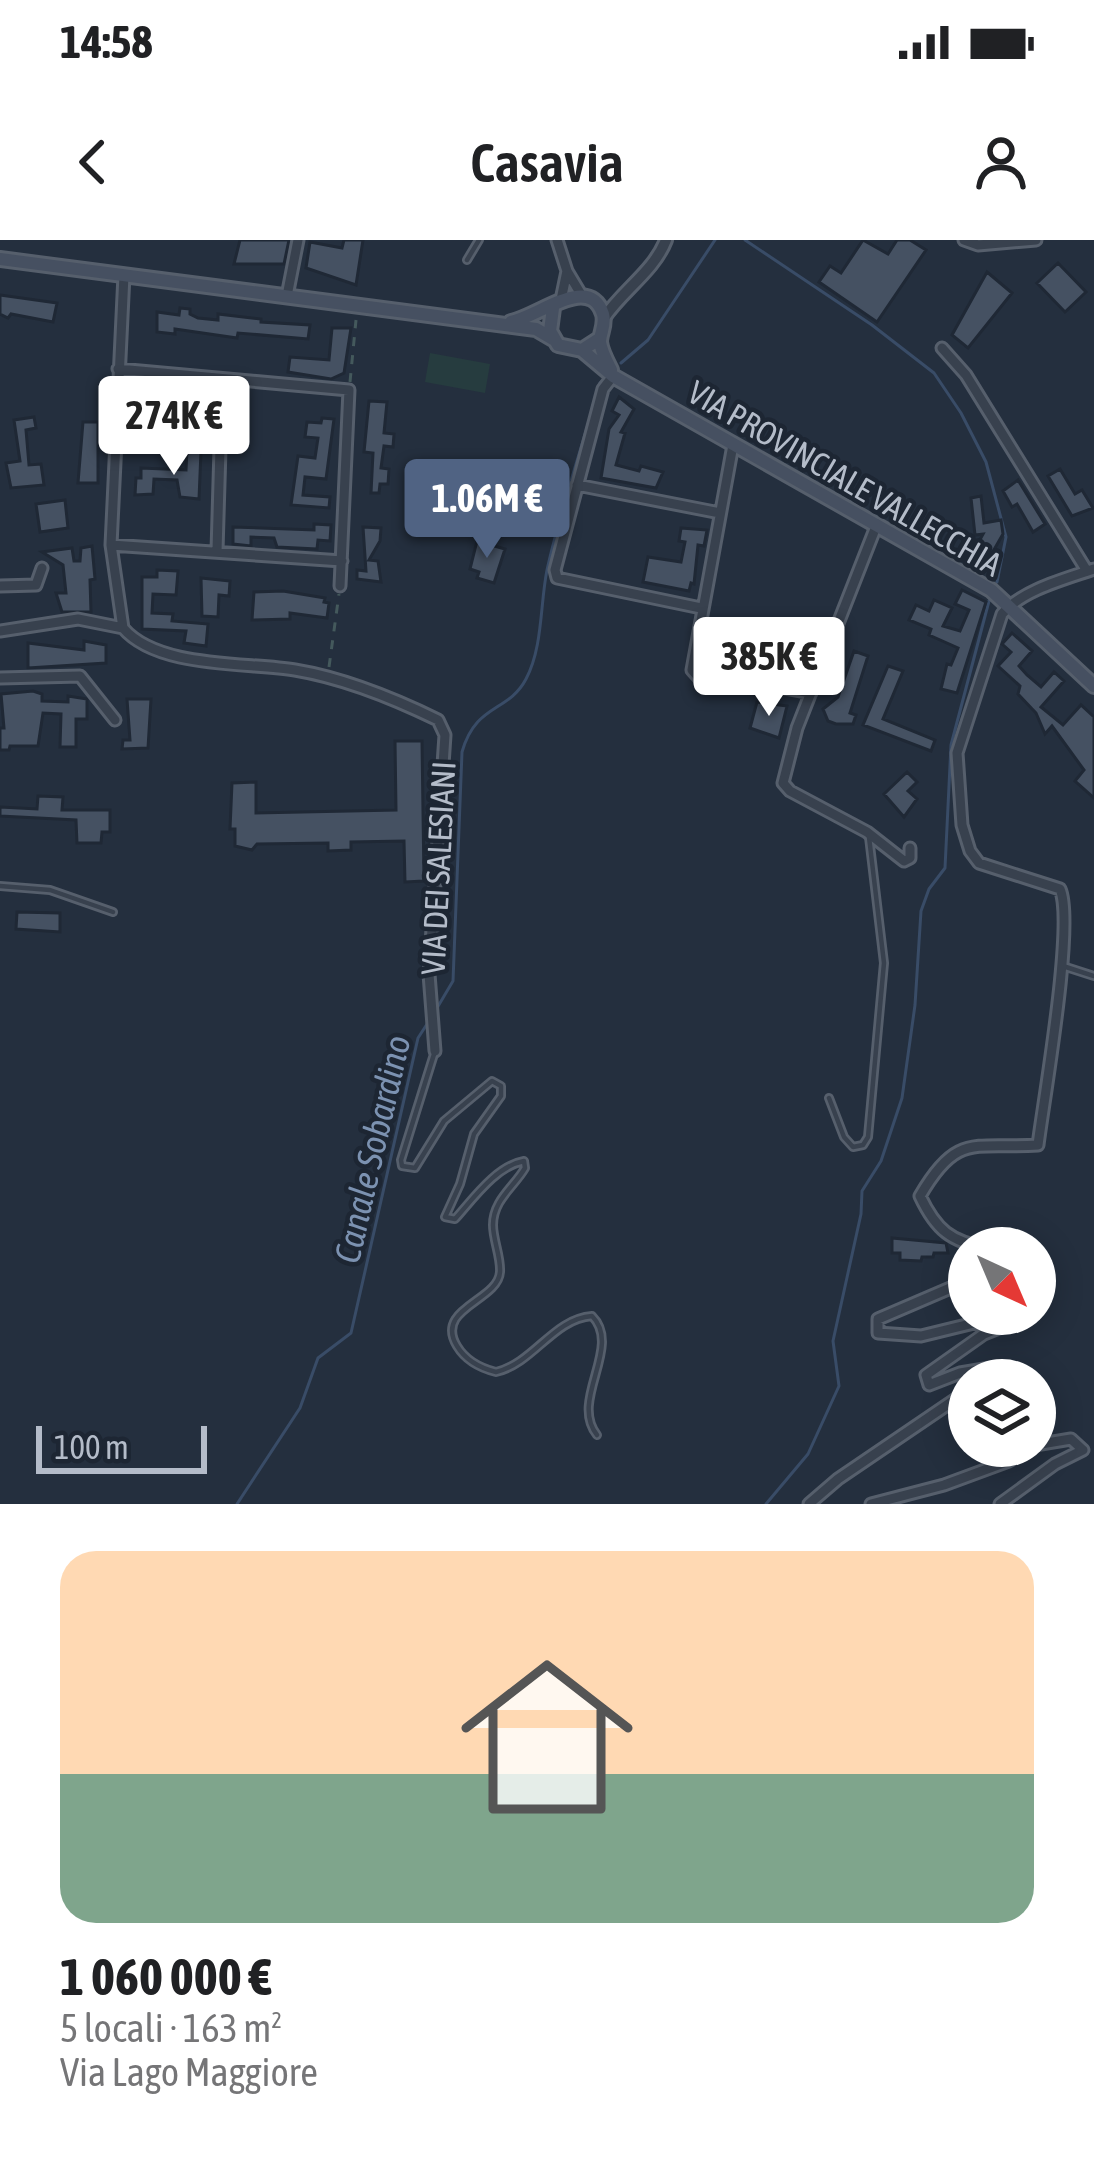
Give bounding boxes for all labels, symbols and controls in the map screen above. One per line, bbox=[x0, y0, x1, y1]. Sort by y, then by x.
text: 14:58 bbox=[60, 16, 153, 68]
icon: back bbox=[60, 129, 126, 195]
icon: person bbox=[968, 129, 1034, 195]
text: Casavia bbox=[470, 132, 624, 193]
street label: VIA PROVINCIALE VALLECCHIA bbox=[682, 373, 1009, 584]
pin: 274K € bbox=[76, 376, 272, 478]
text: 274K € bbox=[126, 393, 223, 437]
pin: 1.06M € bbox=[376, 459, 598, 561]
text: 1.06M € bbox=[432, 476, 542, 520]
pin: 385K € bbox=[671, 617, 867, 719]
text: 385K € bbox=[721, 634, 818, 678]
street label: VIA DEI SALESIANI bbox=[413, 760, 463, 976]
water label: Canale Sobardino bbox=[325, 1031, 419, 1267]
north arrow bbox=[948, 1227, 1056, 1335]
map controls bbox=[948, 1227, 1056, 1467]
button: layers bbox=[948, 1359, 1056, 1467]
scale bar bbox=[36, 1420, 207, 1473]
text: 100 m bbox=[54, 1428, 129, 1466]
icon: home bbox=[439, 1629, 655, 1845]
text: 1 060 000 € bbox=[60, 1947, 272, 2006]
text: 5 locali · 163 m² bbox=[60, 2006, 282, 2050]
text: Via Lago Maggiore bbox=[60, 2050, 318, 2094]

